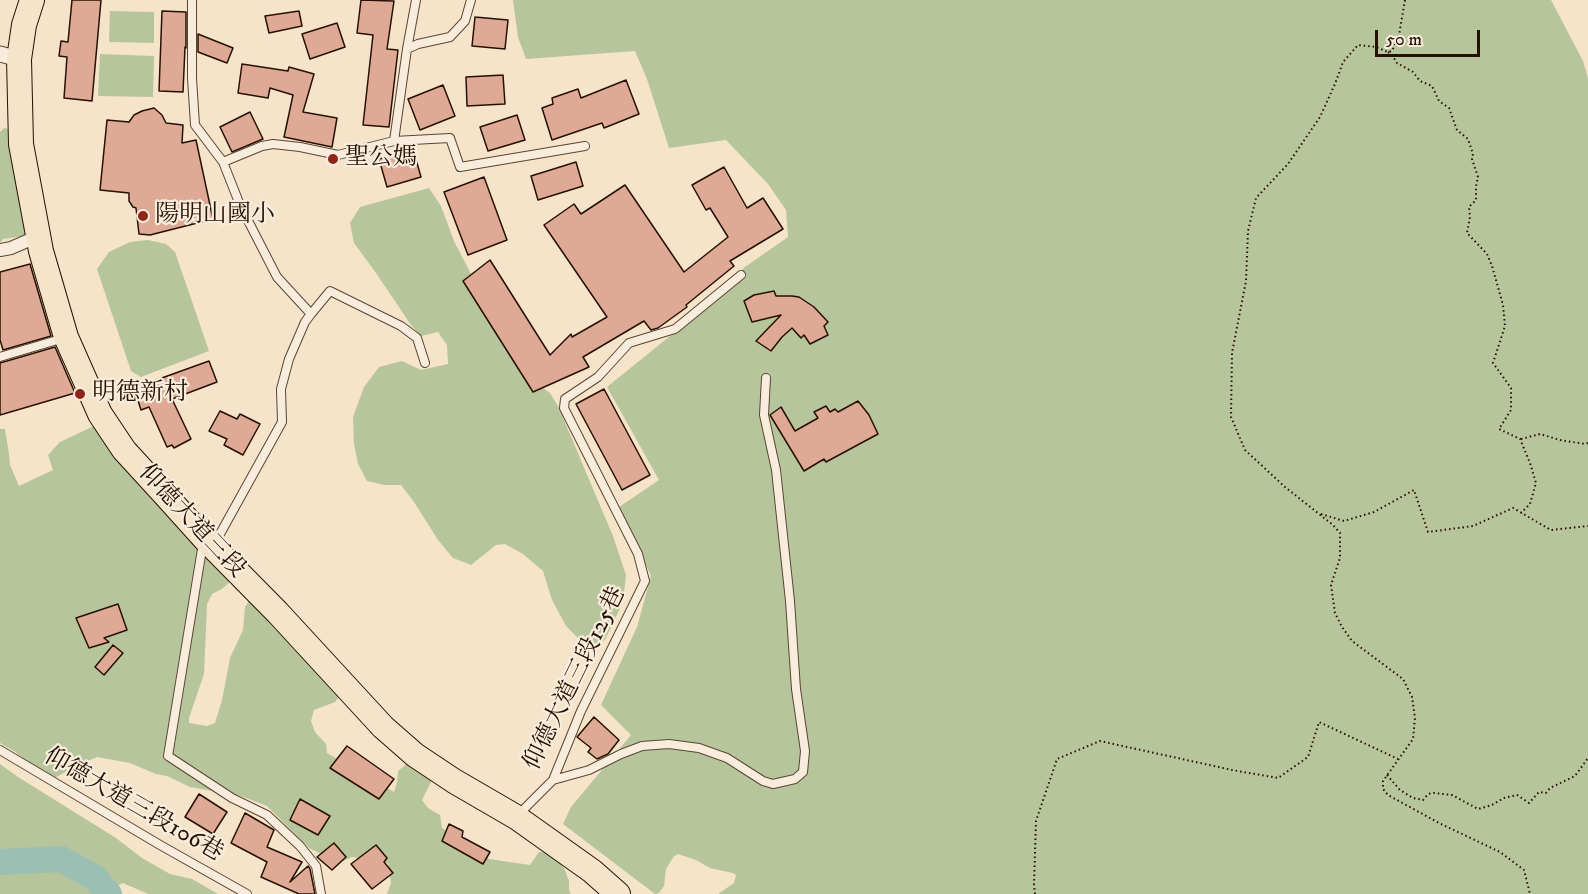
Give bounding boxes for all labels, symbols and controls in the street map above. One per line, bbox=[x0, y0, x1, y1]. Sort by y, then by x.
scale bar bbox=[1378, 18, 1483, 56]
text: 50 m bbox=[1386, 29, 1422, 51]
place label: 聖公媽 bbox=[345, 145, 417, 173]
marker: 聖公媽 bbox=[326, 152, 340, 166]
place label: 陽明山國小 bbox=[155, 202, 275, 230]
marker: 陽明山國小 bbox=[136, 209, 150, 223]
place label: 明德新村 bbox=[92, 380, 188, 408]
marker: 明德新村 bbox=[73, 387, 87, 401]
street label: 仰德大道三段 bbox=[131, 460, 251, 584]
street label: 仰德大道三段125巷 bbox=[519, 583, 633, 775]
street label: 仰德大道三段106巷 bbox=[38, 743, 228, 869]

